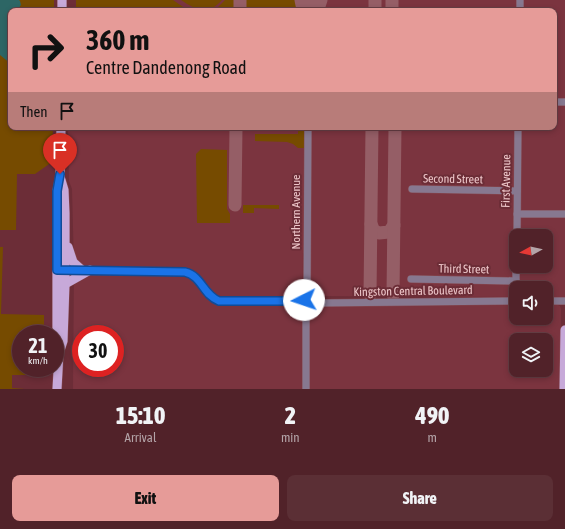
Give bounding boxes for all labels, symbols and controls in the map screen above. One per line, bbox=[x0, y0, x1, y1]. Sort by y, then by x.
icon: right bbox=[20, 24, 72, 76]
text: 360 m bbox=[86, 24, 149, 56]
text: Centre Dandenong Road bbox=[86, 57, 247, 78]
icon: arrive bbox=[56, 100, 78, 122]
text: Then bbox=[20, 103, 48, 120]
pin bbox=[43, 133, 77, 174]
icon: arrive bbox=[49, 139, 71, 161]
street label: First Avenue bbox=[499, 154, 513, 208]
street label: Second Street bbox=[423, 171, 484, 187]
street label: Northern Avenue bbox=[289, 174, 303, 250]
north arrow bbox=[509, 229, 553, 273]
map controls bbox=[509, 229, 553, 377]
street label: Third Street bbox=[438, 262, 490, 276]
position arrow bbox=[283, 279, 325, 321]
button: sound bbox=[509, 281, 553, 325]
street label: Kingston Central Boulevard bbox=[353, 283, 473, 299]
speed limit sign: 30 bbox=[72, 325, 124, 377]
button: layers bbox=[509, 333, 553, 377]
text: 21 bbox=[29, 334, 47, 357]
text: km/h bbox=[28, 355, 48, 366]
text: 15:10 bbox=[116, 402, 165, 429]
text: 2 bbox=[285, 402, 296, 429]
text: 490 bbox=[415, 402, 449, 429]
text: Arrival bbox=[125, 430, 156, 445]
text: min bbox=[281, 430, 300, 445]
text: m bbox=[428, 430, 437, 445]
button: Exit bbox=[12, 475, 279, 521]
button: Share bbox=[287, 475, 553, 521]

